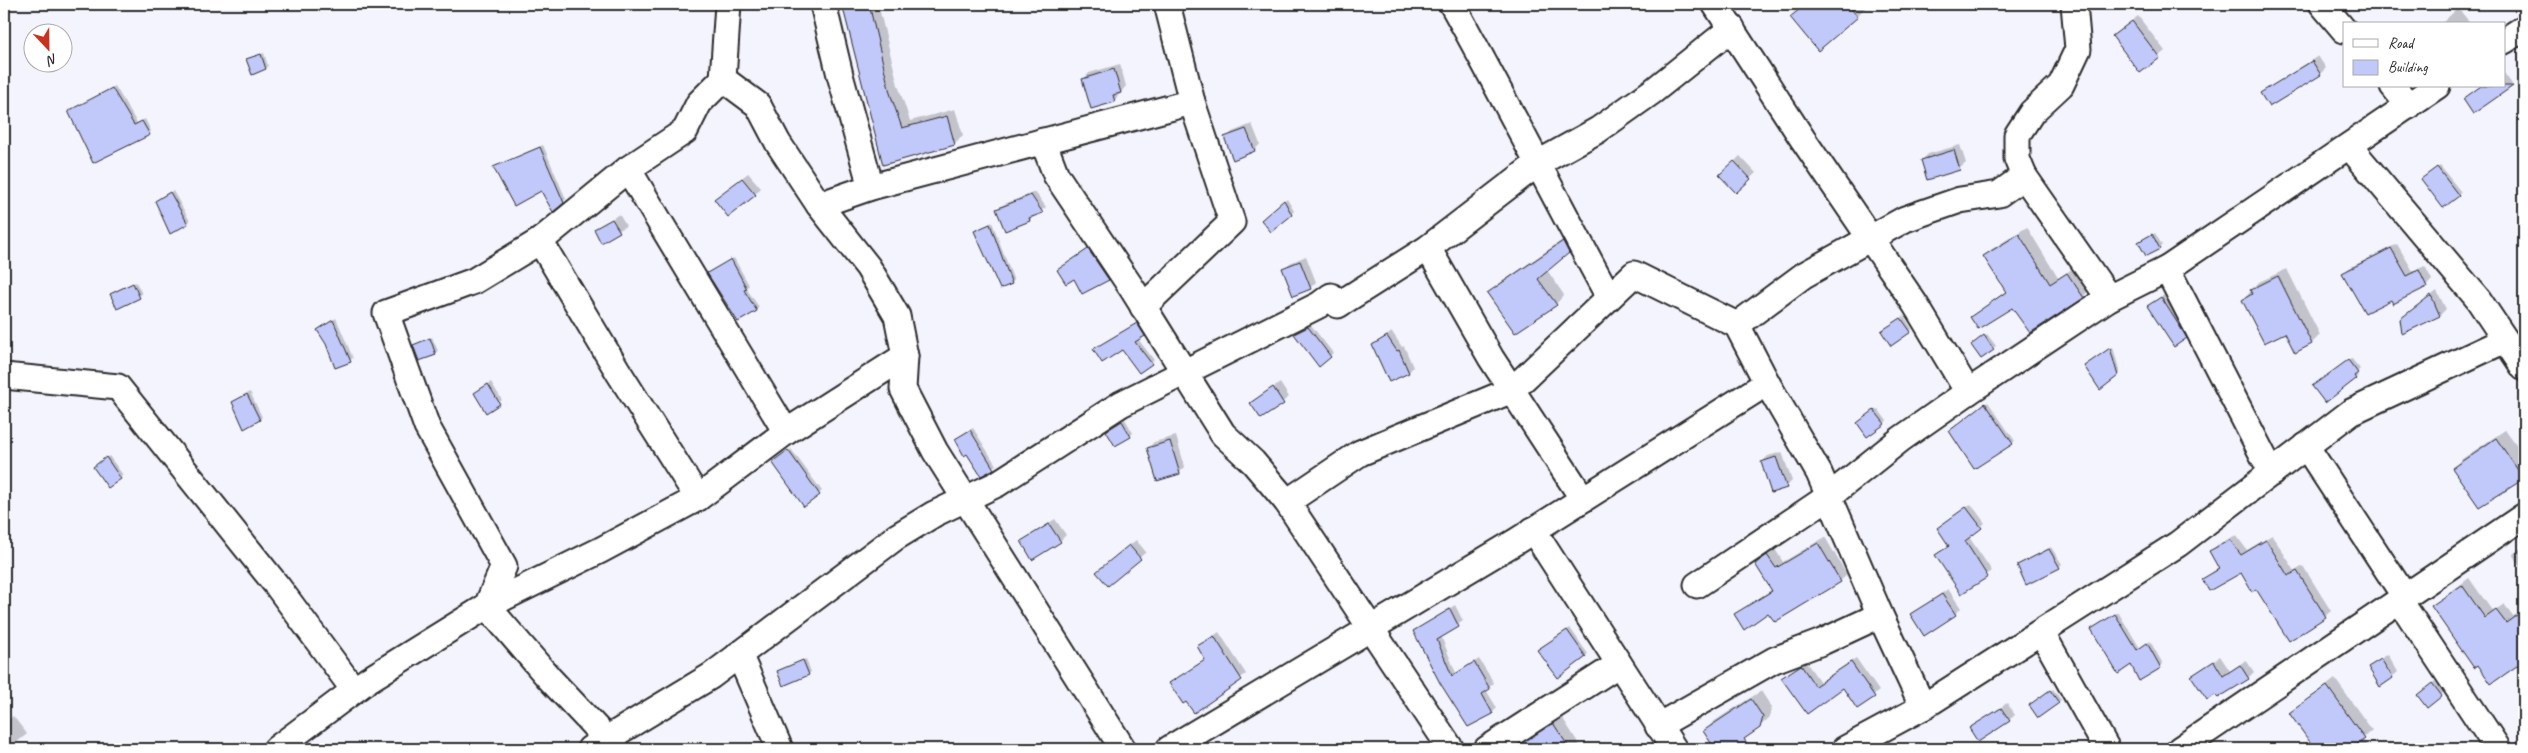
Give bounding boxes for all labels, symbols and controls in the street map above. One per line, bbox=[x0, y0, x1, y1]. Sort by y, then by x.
north arrow bbox=[22, 22, 72, 72]
legend bbox=[2343, 22, 2506, 88]
text: Road bbox=[2388, 34, 2415, 53]
text: N bbox=[43, 50, 60, 70]
text: Building bbox=[2388, 58, 2428, 77]

